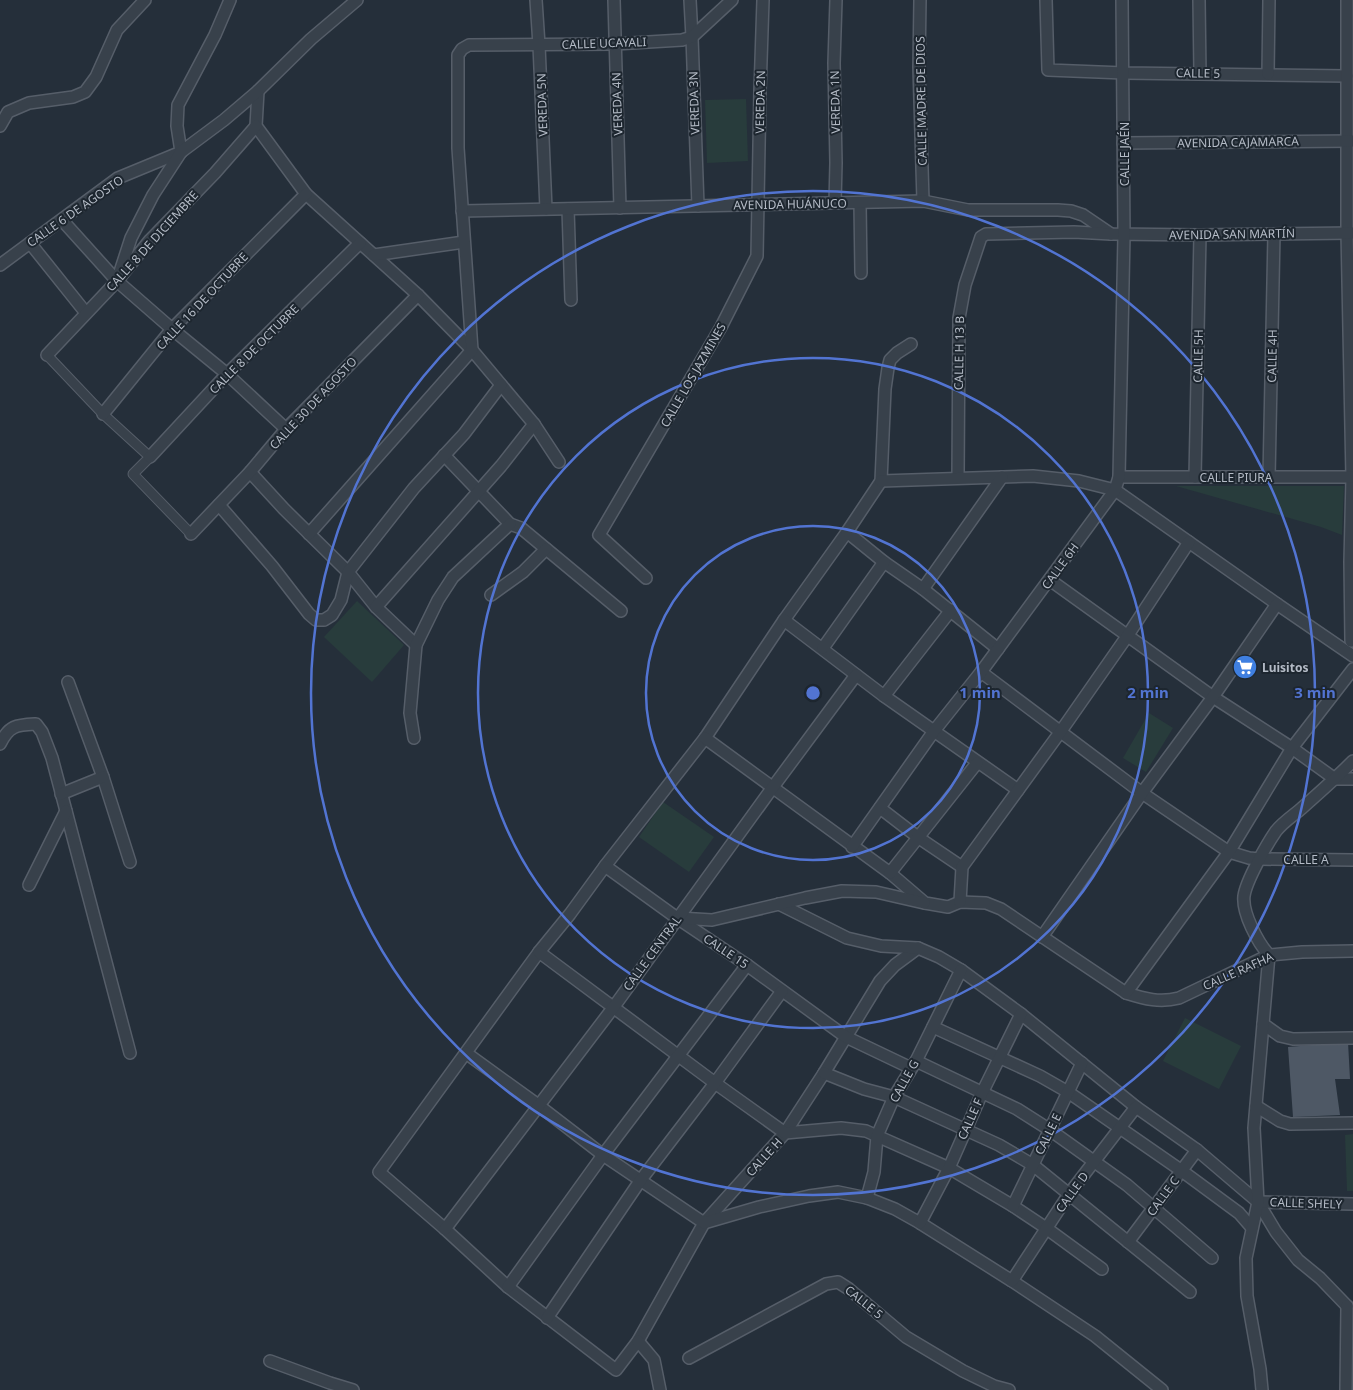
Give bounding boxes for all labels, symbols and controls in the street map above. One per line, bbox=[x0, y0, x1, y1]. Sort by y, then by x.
street label: CALLE UCAYALI bbox=[561, 33, 647, 53]
street label: CALLE MADRE DE DIOS bbox=[911, 36, 931, 166]
street label: CALLE 5 bbox=[1176, 64, 1221, 82]
street label: VEREDA 2N bbox=[751, 70, 769, 134]
street label: VEREDA 1N bbox=[826, 70, 844, 134]
street label: VEREDA 3N bbox=[684, 71, 704, 135]
street label: VEREDA 4N bbox=[607, 72, 627, 136]
street label: VEREDA 5N bbox=[532, 73, 552, 137]
street label: CALLE JAÉN bbox=[1116, 122, 1133, 186]
street label: AVENIDA CAJAMARCA bbox=[1177, 132, 1299, 152]
street label: CALLE 6 DE AGOSTO bbox=[23, 171, 127, 251]
street label: CALLE 8 DE DICIEMBRE bbox=[102, 187, 202, 295]
street label: AVENIDA HUÁNUCO bbox=[733, 195, 847, 213]
street label: AVENIDA SAN MARTÍN bbox=[1169, 224, 1295, 244]
street label: CALLE 16 DE OCTUBRE bbox=[152, 249, 252, 353]
street label: CALLE 8 DE OCTUBRE bbox=[205, 300, 303, 398]
street label: CALLE H 13 B bbox=[950, 316, 968, 390]
street label: CALLE LOS JAZMINES bbox=[656, 319, 730, 430]
street label: CALLE 5H bbox=[1189, 329, 1207, 383]
street label: CALLE 4H bbox=[1263, 329, 1281, 383]
street label: CALLE 30 DE AGOSTO bbox=[266, 353, 360, 453]
street label: CALLE PIURA bbox=[1200, 469, 1273, 486]
street label: CALLE 6H bbox=[1037, 539, 1083, 593]
supermarket icon: Luisitos bbox=[1232, 654, 1258, 680]
place label: Luisitos bbox=[1262, 659, 1308, 676]
text: 1 min bbox=[959, 682, 1001, 702]
text: 2 min bbox=[1127, 682, 1169, 702]
text: 3 min bbox=[1294, 682, 1336, 702]
centre of rings bbox=[804, 684, 822, 702]
street label: CALLE A bbox=[1283, 851, 1329, 868]
street label: CALLE CENTRAL bbox=[619, 912, 685, 994]
street label: CALLE 15 bbox=[700, 930, 752, 972]
street label: CALLE RAFHA bbox=[1200, 948, 1276, 994]
street label: CALLE G bbox=[885, 1057, 923, 1105]
street label: CALLE F bbox=[953, 1096, 987, 1142]
street label: CALLE E bbox=[1031, 1110, 1065, 1158]
street label: CALLE H bbox=[742, 1134, 786, 1180]
street label: CALLE D bbox=[1051, 1168, 1093, 1216]
street label: CALLE C bbox=[1143, 1172, 1183, 1219]
street label: CALLE SHELY bbox=[1269, 1193, 1343, 1213]
street label: CALLE 5 bbox=[841, 1281, 887, 1323]

